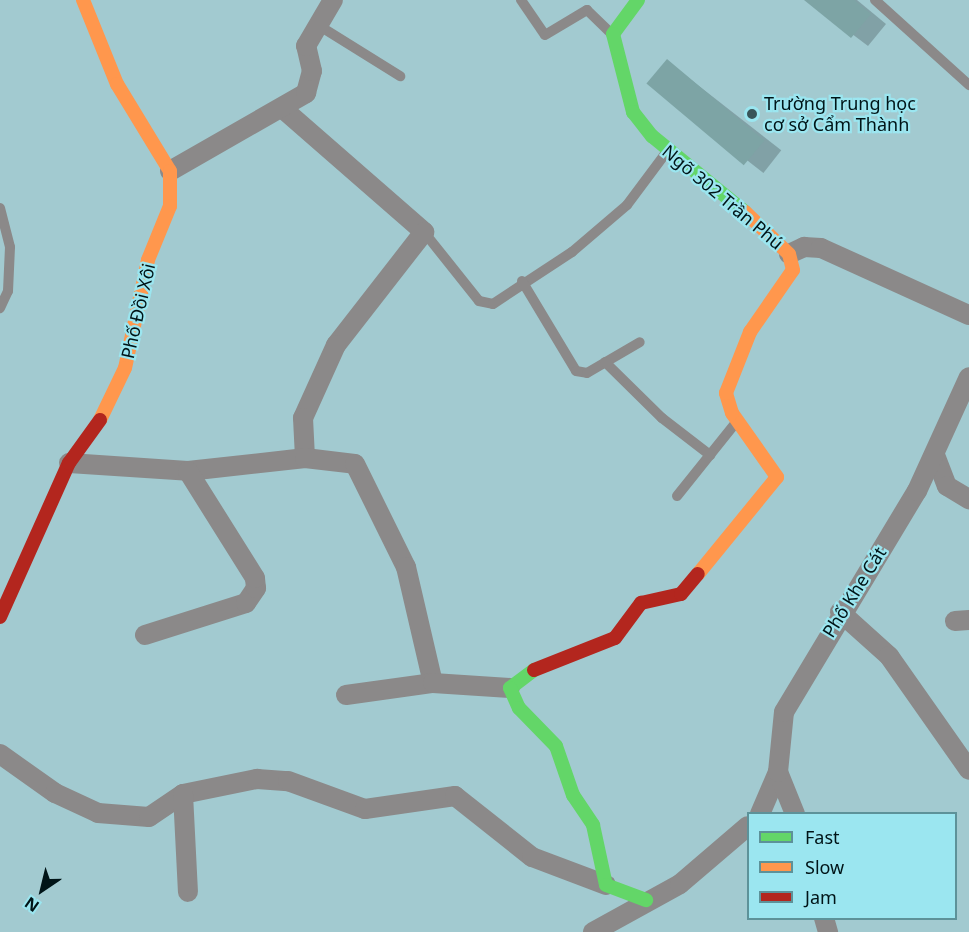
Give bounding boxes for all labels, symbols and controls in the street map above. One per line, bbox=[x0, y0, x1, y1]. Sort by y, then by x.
place label: Trường Trung học cơ sở Cẩm Thành bbox=[764, 93, 916, 136]
marker: Trường Trung học cơ sở Cẩm Thành bbox=[745, 107, 759, 121]
street label: Ngõ 302 Trần Phú bbox=[658, 140, 788, 254]
street label: Phố Đồi Xôi bbox=[117, 261, 159, 361]
street label: Phố Khe Cát bbox=[818, 543, 890, 641]
legend bbox=[747, 812, 957, 920]
text: Fast bbox=[805, 825, 840, 849]
text: Slow bbox=[805, 855, 844, 879]
north arrow bbox=[12, 860, 72, 920]
text: Jam bbox=[805, 885, 837, 909]
text: N bbox=[20, 892, 43, 917]

